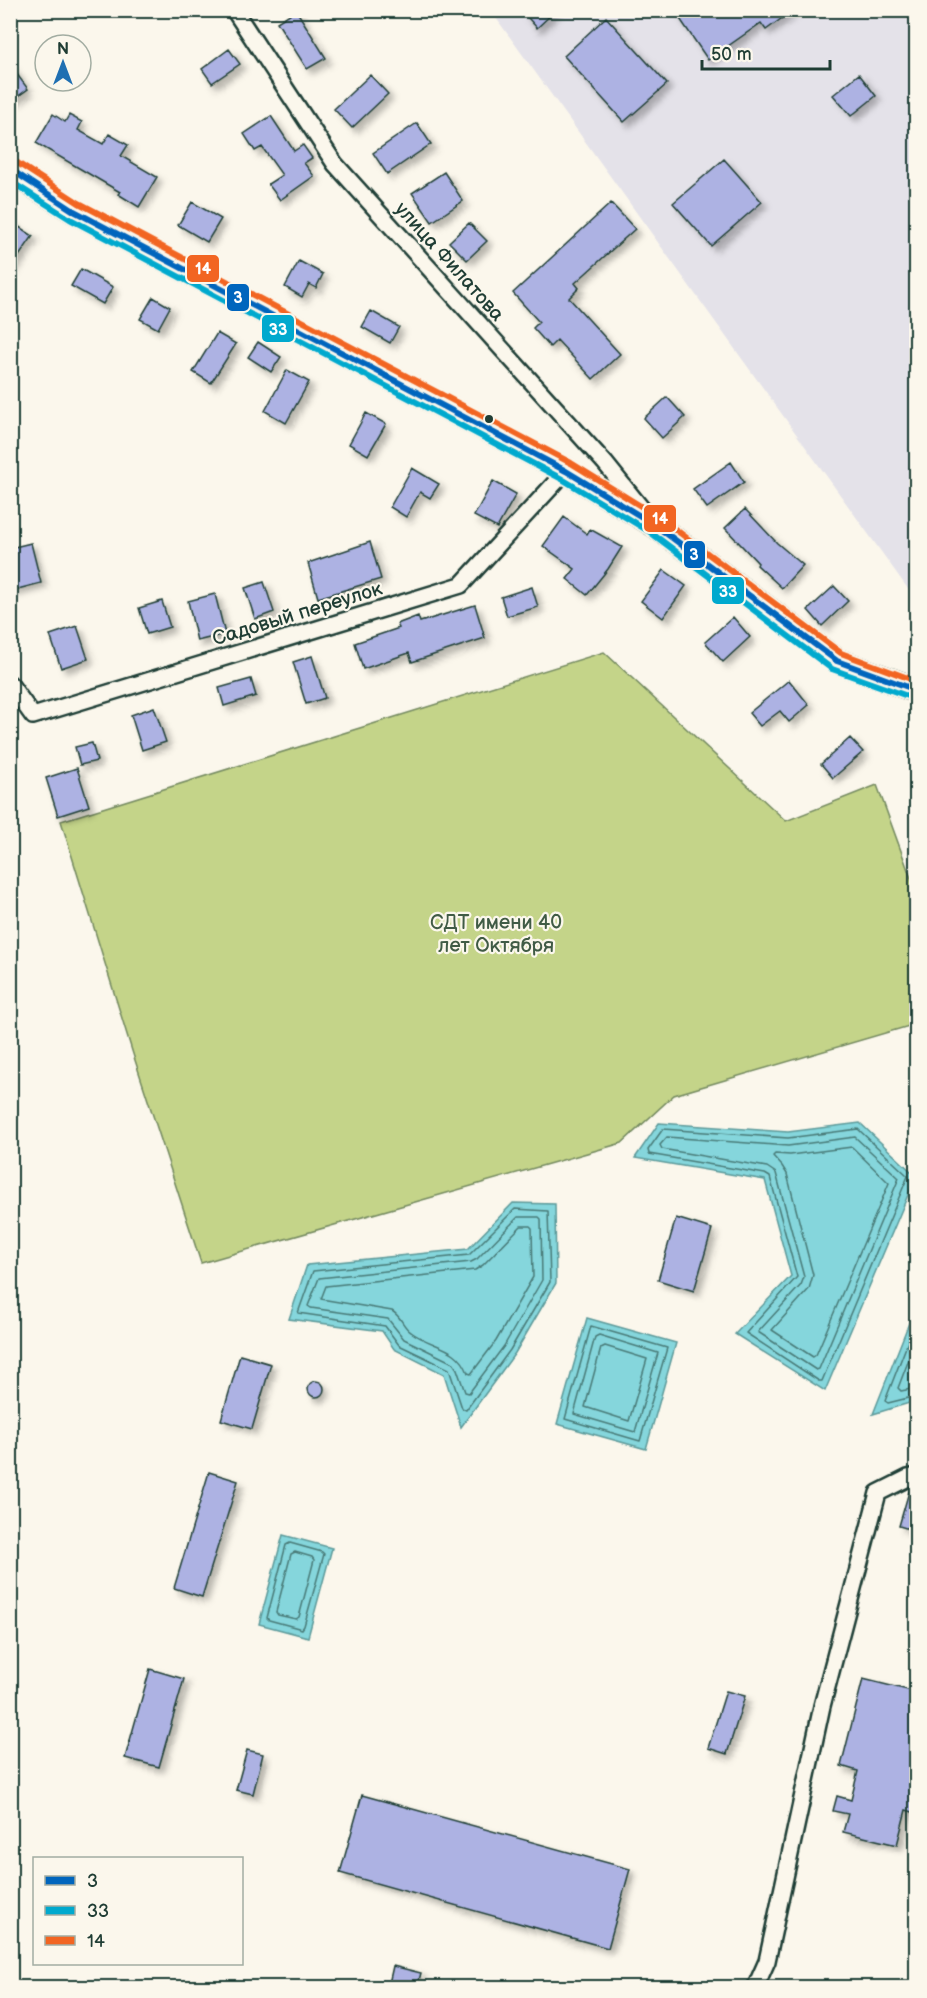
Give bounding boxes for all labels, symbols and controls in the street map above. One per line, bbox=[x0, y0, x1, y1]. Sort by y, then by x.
north arrow bbox=[33, 33, 93, 93]
scale bar bbox=[702, 33, 830, 71]
text: N bbox=[57, 40, 69, 59]
text: 50 m bbox=[711, 44, 752, 65]
street label: улица Филатова bbox=[389, 197, 509, 326]
line badge: 14 bbox=[186, 254, 220, 283]
text: 14 bbox=[195, 260, 212, 279]
line badge: 3 bbox=[226, 283, 250, 312]
text: 3 bbox=[233, 289, 243, 308]
line badge: 33 bbox=[261, 314, 295, 343]
text: 33 bbox=[269, 321, 287, 340]
unlabelled marker bbox=[483, 413, 495, 425]
line badge: 14 bbox=[643, 504, 677, 533]
text: 14 bbox=[652, 510, 669, 529]
line badge: 3 bbox=[683, 540, 706, 569]
text: 3 bbox=[689, 546, 699, 565]
line badge: 33 bbox=[711, 576, 745, 605]
street label: Садовый переулок bbox=[209, 577, 385, 651]
text: 33 bbox=[719, 583, 737, 602]
park label: СДТ имени 40 лет Октября bbox=[430, 911, 562, 958]
legend bbox=[33, 1857, 243, 1965]
text: 3 bbox=[87, 1871, 98, 1892]
text: 33 bbox=[87, 1901, 109, 1922]
text: 14 bbox=[87, 1931, 105, 1952]

